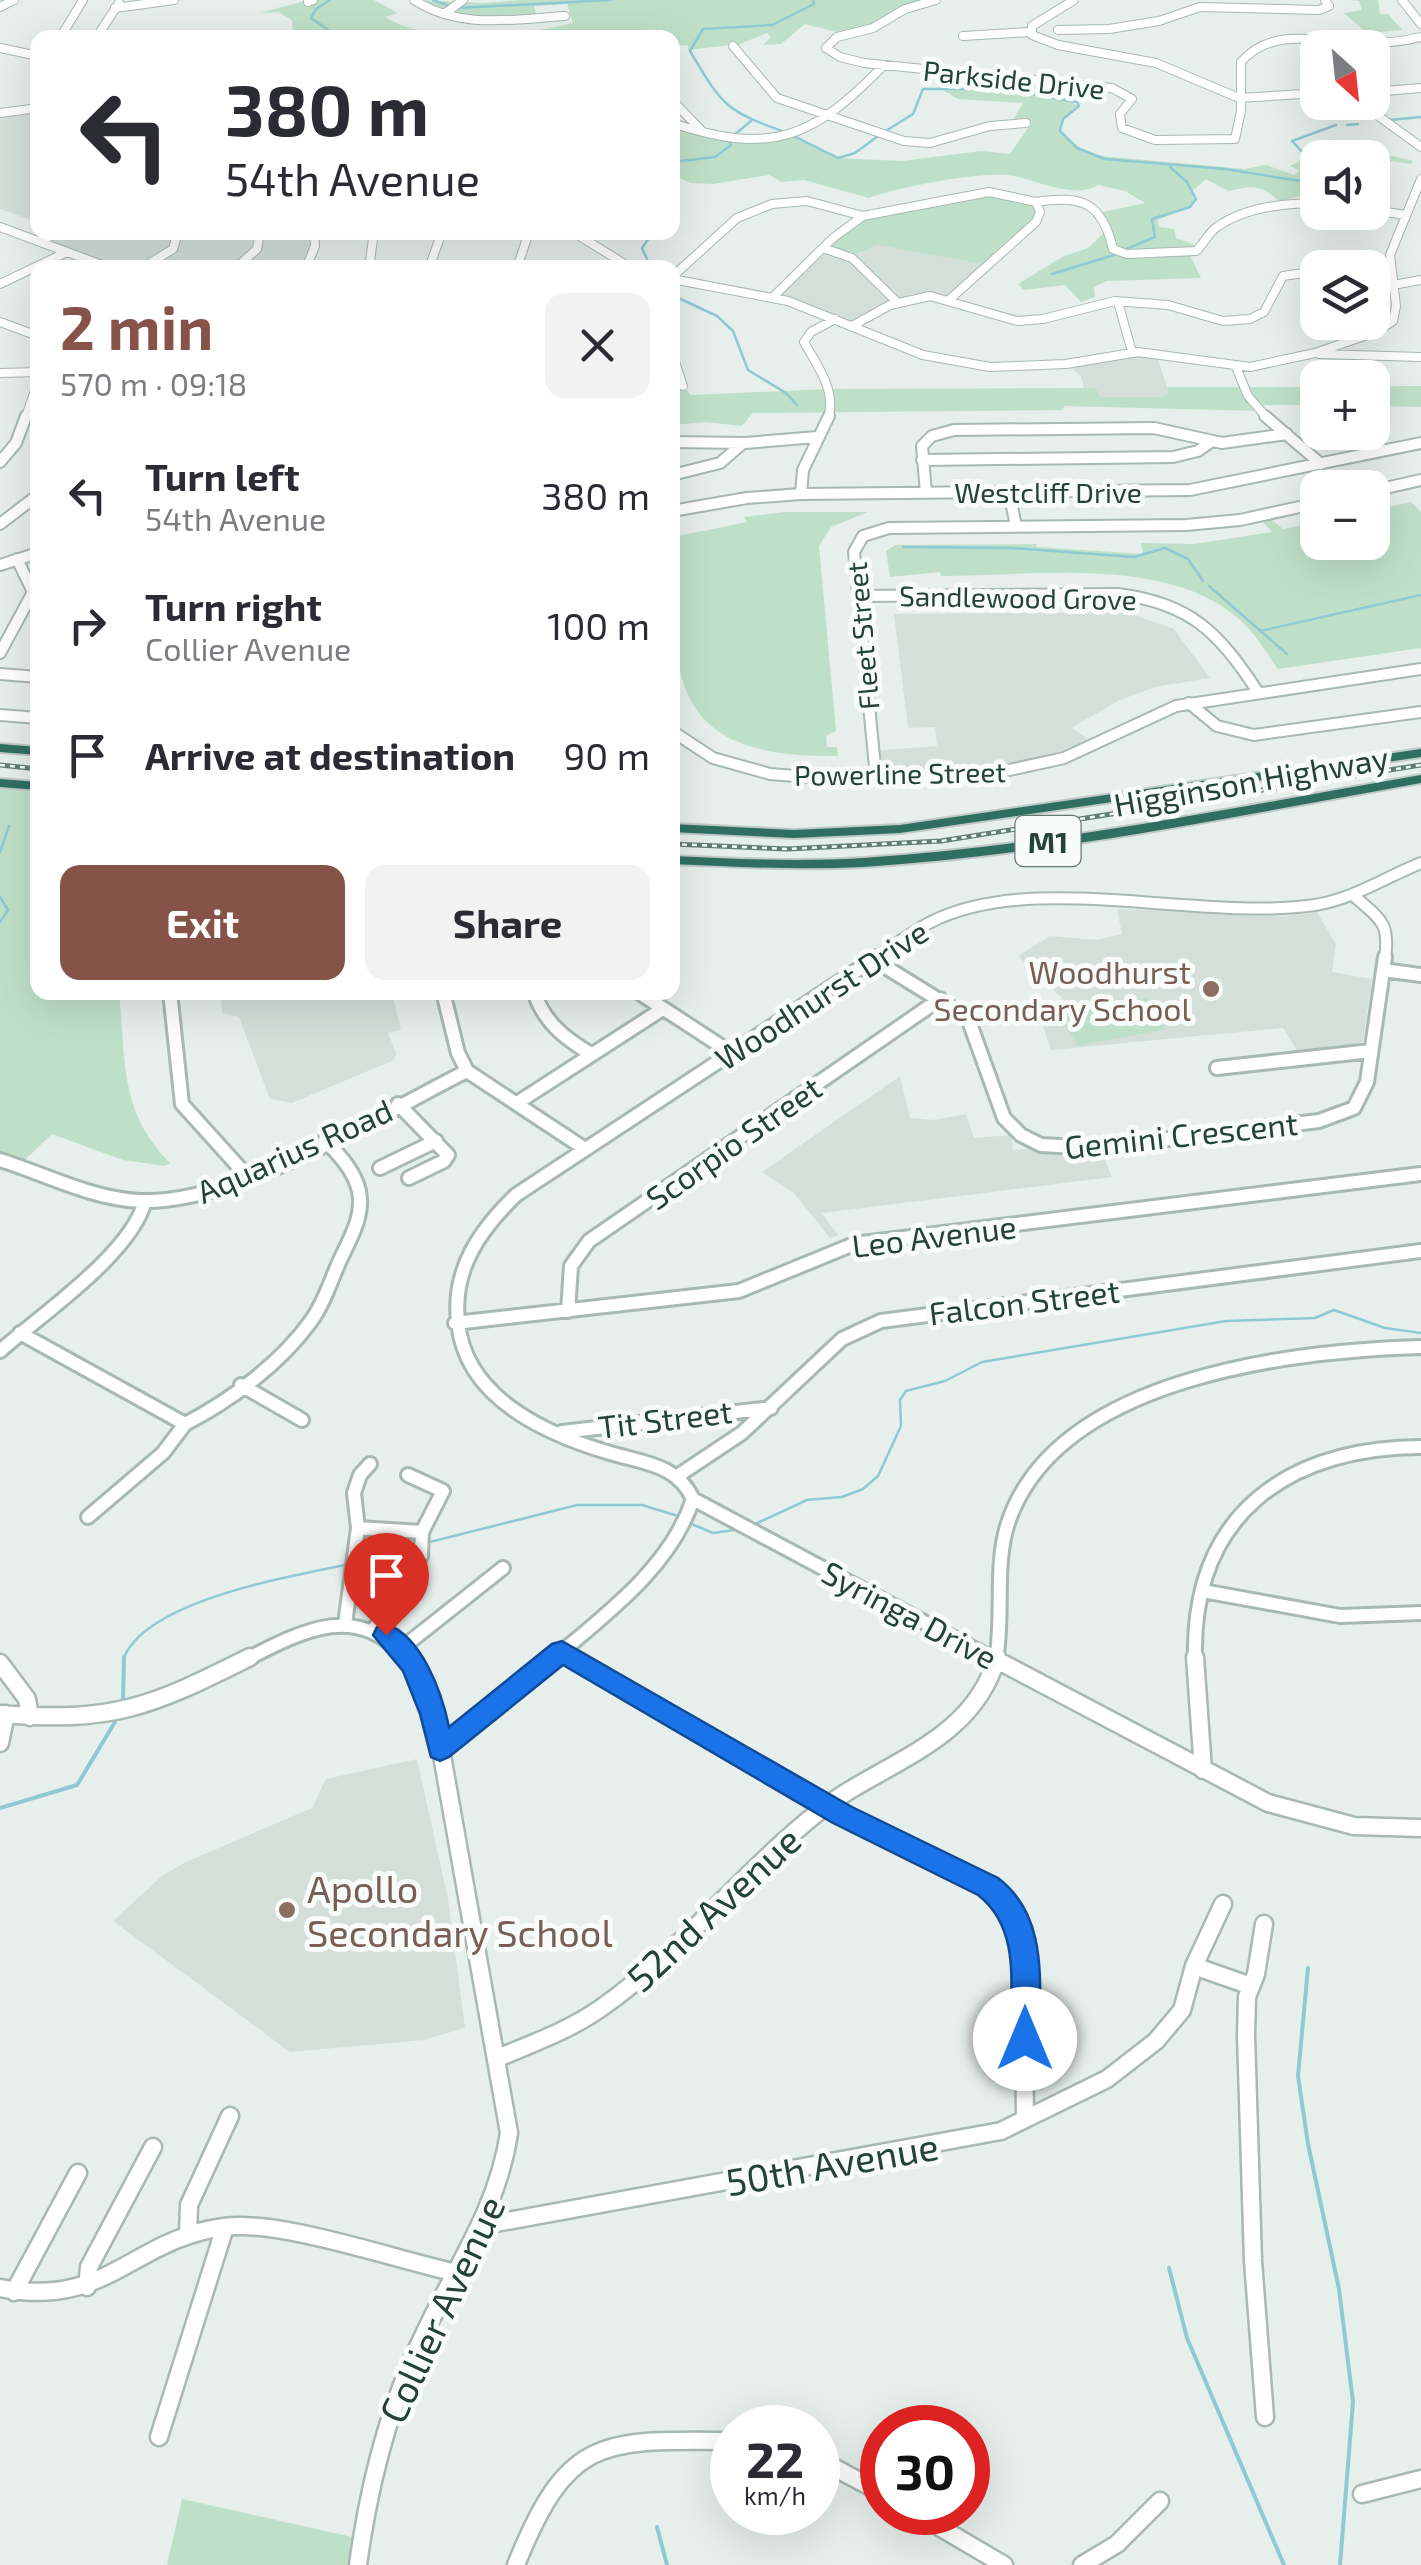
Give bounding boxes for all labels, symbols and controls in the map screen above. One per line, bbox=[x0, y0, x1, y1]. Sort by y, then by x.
north arrow bbox=[1300, 30, 1390, 120]
map controls bbox=[1300, 30, 1390, 560]
street label: Parkside Drive bbox=[922, 53, 1106, 105]
text: 380 m bbox=[225, 66, 429, 150]
icon: left bbox=[60, 70, 190, 200]
button: sound bbox=[1300, 140, 1390, 230]
text: 54th Avenue bbox=[225, 151, 480, 205]
button: layers bbox=[1300, 250, 1390, 340]
text: 2 min bbox=[60, 290, 213, 362]
button: close bbox=[545, 293, 650, 398]
button: + bbox=[1300, 360, 1390, 450]
text: 570 m · 09:18 bbox=[60, 364, 247, 402]
text: Turn left bbox=[145, 453, 300, 499]
icon: left bbox=[60, 468, 115, 523]
button: − bbox=[1300, 470, 1390, 560]
text: 380 m bbox=[541, 472, 650, 518]
street label: Westcliff Drive bbox=[954, 475, 1142, 509]
text: 54th Avenue bbox=[145, 499, 326, 537]
street label: Fleet Street bbox=[839, 561, 885, 711]
street label: Sandlewood Grove bbox=[899, 578, 1137, 616]
text: Turn right bbox=[145, 583, 322, 629]
icon: right bbox=[60, 598, 115, 653]
text: 100 m bbox=[547, 602, 650, 648]
text: Collier Avenue bbox=[145, 629, 351, 667]
icon: arrive bbox=[60, 728, 115, 783]
text: Arrive at destination bbox=[145, 732, 515, 778]
text: 90 m bbox=[564, 732, 650, 778]
street label: Higginson Highway bbox=[1111, 737, 1391, 823]
street label: Powerline Street bbox=[794, 754, 1006, 792]
road number: M1 bbox=[1016, 816, 1080, 866]
button: Exit bbox=[60, 865, 345, 980]
button: Share bbox=[365, 865, 650, 980]
street label: Woodhurst Drive bbox=[708, 911, 934, 1077]
place label: Woodhurst Secondary School bbox=[934, 952, 1191, 1027]
marker: Woodhurst Secondary School bbox=[1200, 978, 1222, 1000]
street label: Scorpio Street bbox=[638, 1068, 828, 1216]
street label: Aquarius Road bbox=[190, 1090, 398, 1210]
street label: Gemini Crescent bbox=[1062, 1103, 1300, 1165]
street label: Leo Avenue bbox=[850, 1206, 1018, 1264]
street label: Falcon Street bbox=[926, 1270, 1122, 1332]
street label: Tit Street bbox=[596, 1391, 734, 1445]
pin bbox=[344, 1533, 429, 1636]
icon: arrive bbox=[359, 1548, 414, 1603]
street label: Syringa Drive bbox=[816, 1552, 1004, 1676]
street label: 52nd Avenue bbox=[617, 1816, 809, 2000]
place label: Apollo Secondary School bbox=[307, 1865, 613, 1955]
marker: Apollo Secondary School bbox=[276, 1899, 298, 1921]
position arrow bbox=[973, 1987, 1077, 2091]
street label: 50th Avenue bbox=[722, 2122, 942, 2204]
street label: Collier Avenue bbox=[368, 2188, 514, 2430]
speed limit sign: 30 bbox=[860, 2405, 990, 2535]
text: 22 bbox=[746, 2428, 804, 2488]
text: km/h bbox=[744, 2480, 806, 2510]

